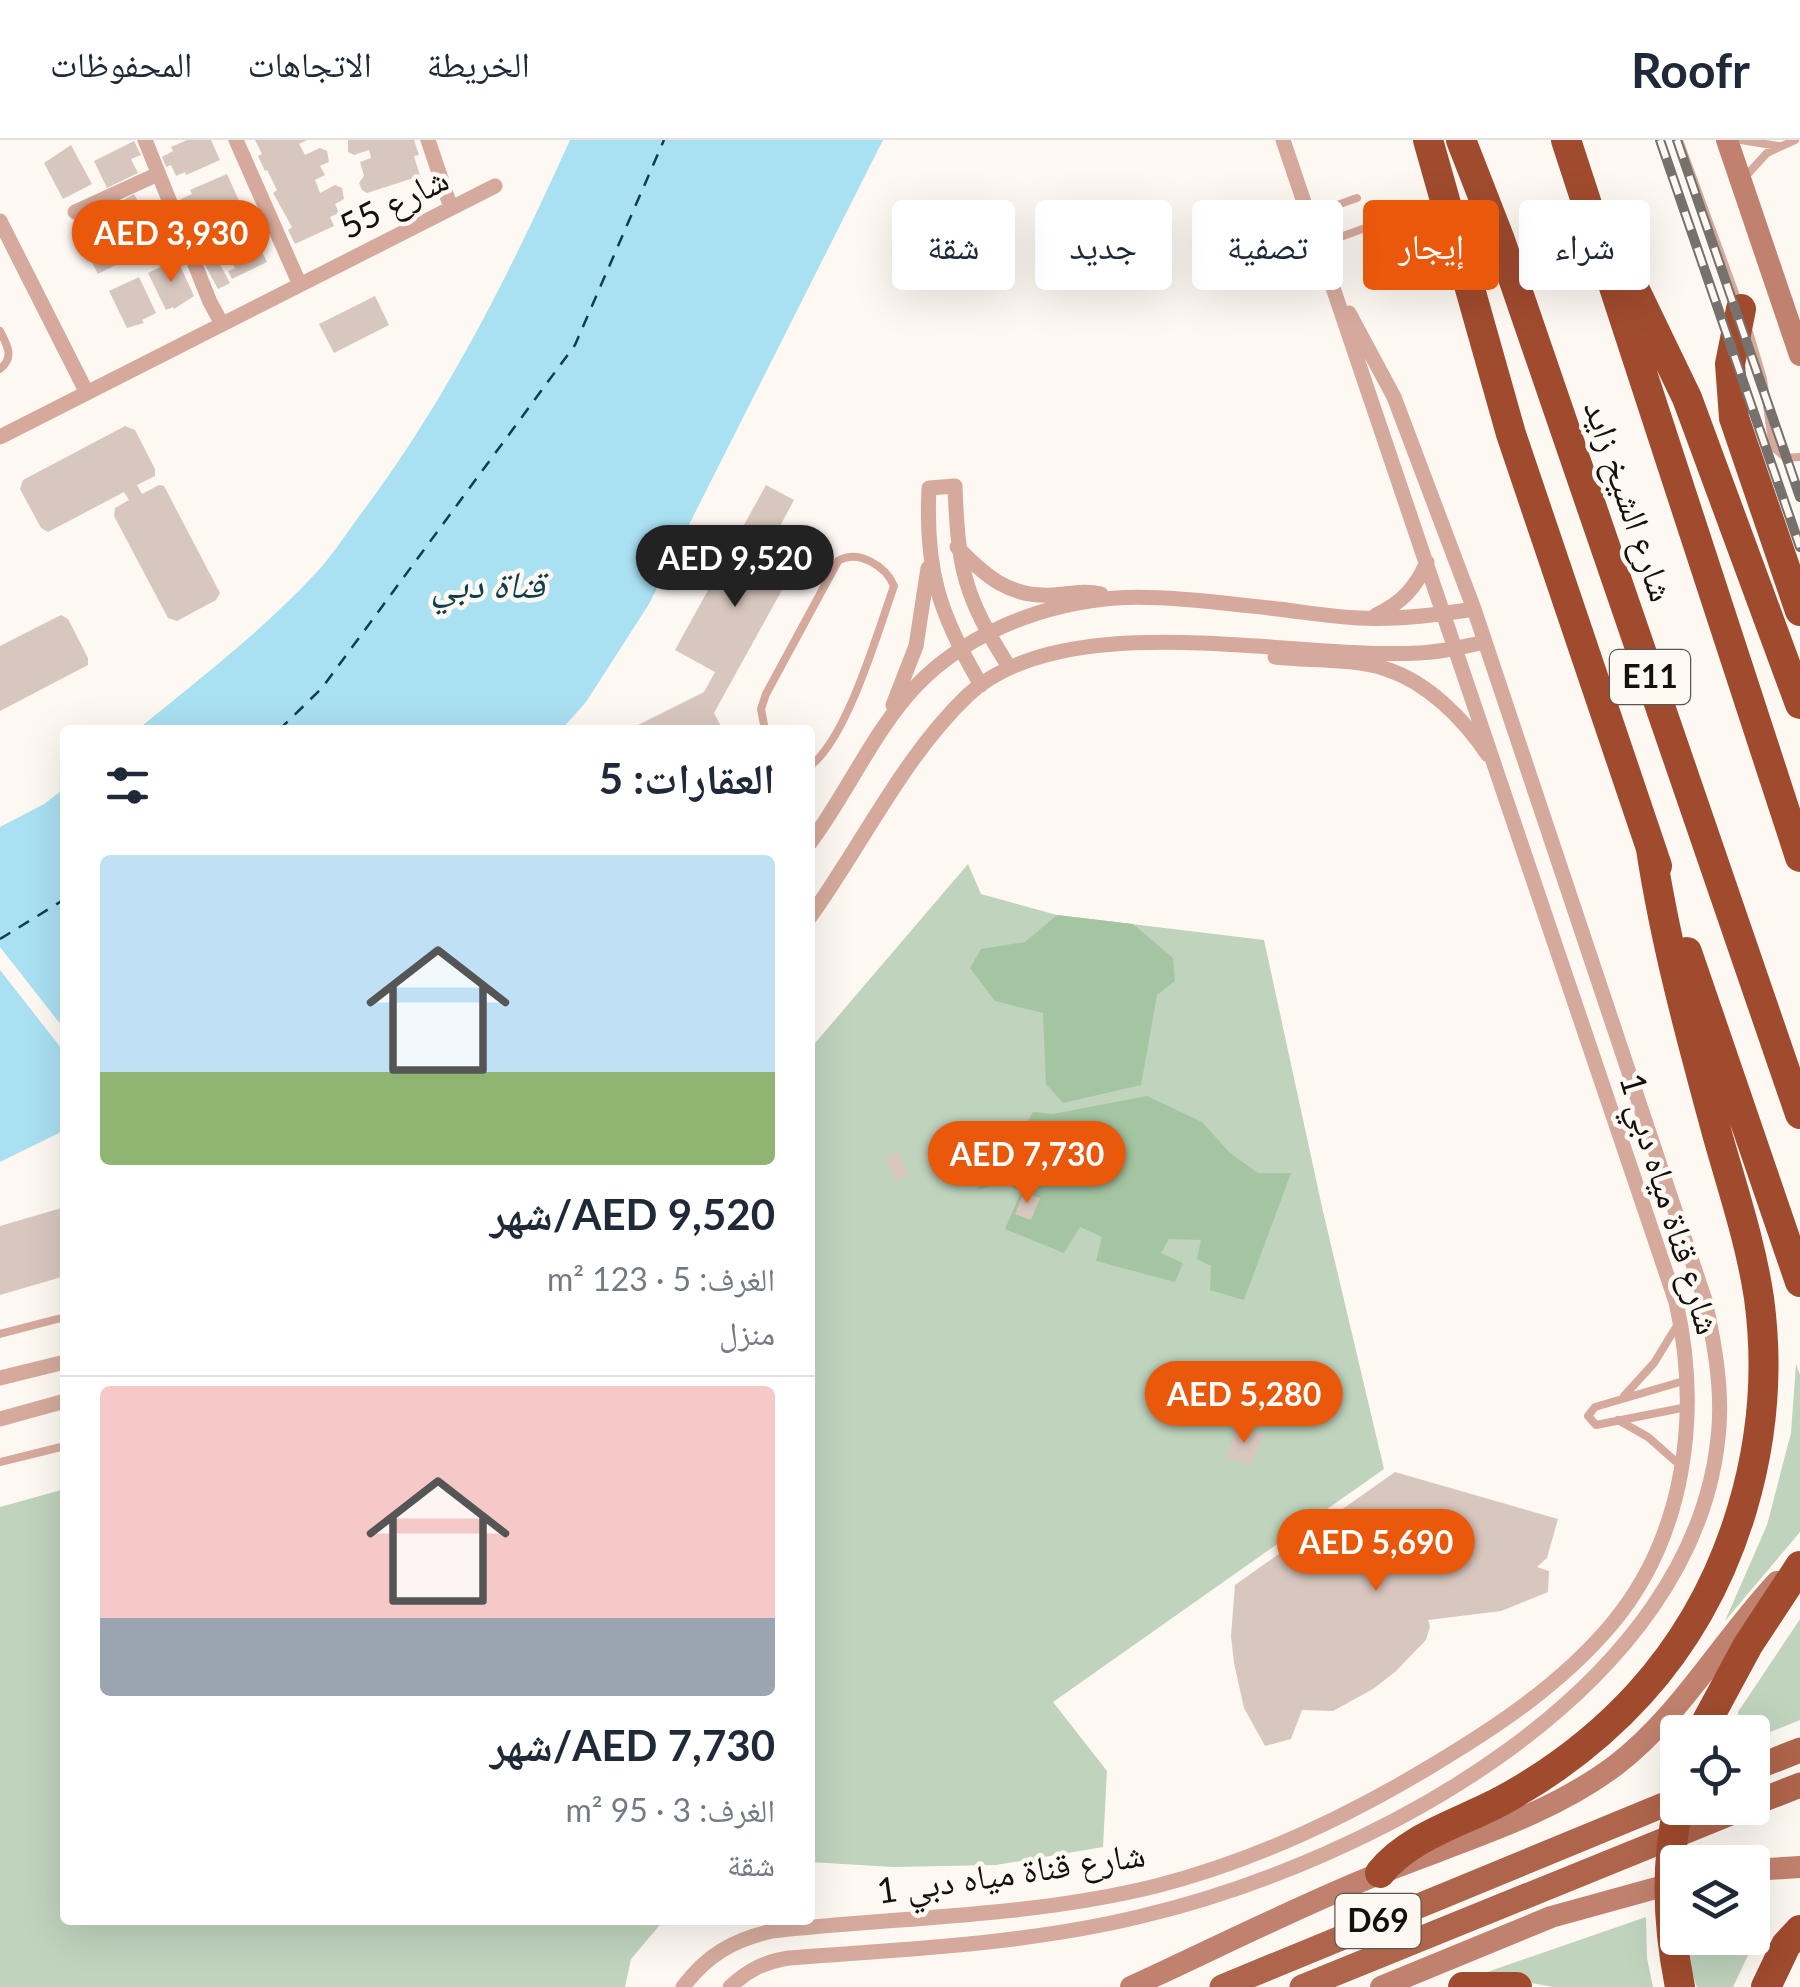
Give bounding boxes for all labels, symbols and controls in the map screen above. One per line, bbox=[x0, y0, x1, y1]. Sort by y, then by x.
text: Roofr bbox=[1631, 41, 1750, 98]
text: المحفوظات bbox=[50, 42, 192, 84]
text: الاتجاهات bbox=[247, 42, 372, 84]
text: الخريطة bbox=[427, 42, 530, 84]
street label: شارع 55 bbox=[332, 156, 456, 249]
pin: AED 3,930 bbox=[57, 200, 285, 285]
chip: شقة bbox=[892, 200, 1015, 290]
chip: جديد bbox=[1035, 200, 1172, 290]
chip: تصفية bbox=[1192, 200, 1343, 290]
chip: إيجار bbox=[1363, 200, 1499, 290]
chip: شراء bbox=[1519, 200, 1650, 290]
text: AED 3,930 bbox=[94, 213, 248, 252]
street label: شارع الشيخ زايد bbox=[1574, 394, 1685, 607]
pin: AED 9,520 bbox=[621, 525, 849, 610]
text: AED 9,520 bbox=[658, 538, 812, 577]
water label: قناة دبي bbox=[431, 560, 549, 615]
road number: E11 bbox=[1610, 650, 1690, 704]
text: العقارات: 5 bbox=[599, 753, 775, 803]
icon: filters bbox=[100, 758, 155, 813]
icon: home bbox=[348, 920, 528, 1100]
street label: شارع قناة مياه دبي 1 bbox=[1604, 1068, 1732, 1342]
pin: AED 7,730 bbox=[913, 1121, 1141, 1206]
text: AED 7,730 bbox=[950, 1134, 1104, 1173]
text: AED 9,520/شهر bbox=[490, 1189, 775, 1239]
text: الغرف: 5 · 123 m² bbox=[547, 1259, 775, 1298]
text: منزل bbox=[719, 1313, 775, 1352]
pin: AED 5,280 bbox=[1130, 1361, 1358, 1446]
text: AED 5,280 bbox=[1167, 1374, 1321, 1413]
icon: home bbox=[348, 1451, 528, 1631]
pin: AED 5,690 bbox=[1262, 1509, 1490, 1594]
text: AED 5,690 bbox=[1299, 1522, 1453, 1561]
map controls bbox=[1660, 1715, 1770, 1955]
button: locate bbox=[1660, 1715, 1770, 1825]
text: AED 7,730/شهر bbox=[490, 1720, 775, 1770]
text: الغرف: 3 · 95 m² bbox=[565, 1790, 775, 1829]
street label: شارع قناة مياه دبي 1 bbox=[874, 1831, 1149, 1919]
text: شقة bbox=[727, 1844, 775, 1883]
button: layers bbox=[1660, 1845, 1770, 1955]
road number: D69 bbox=[1336, 1894, 1420, 1948]

